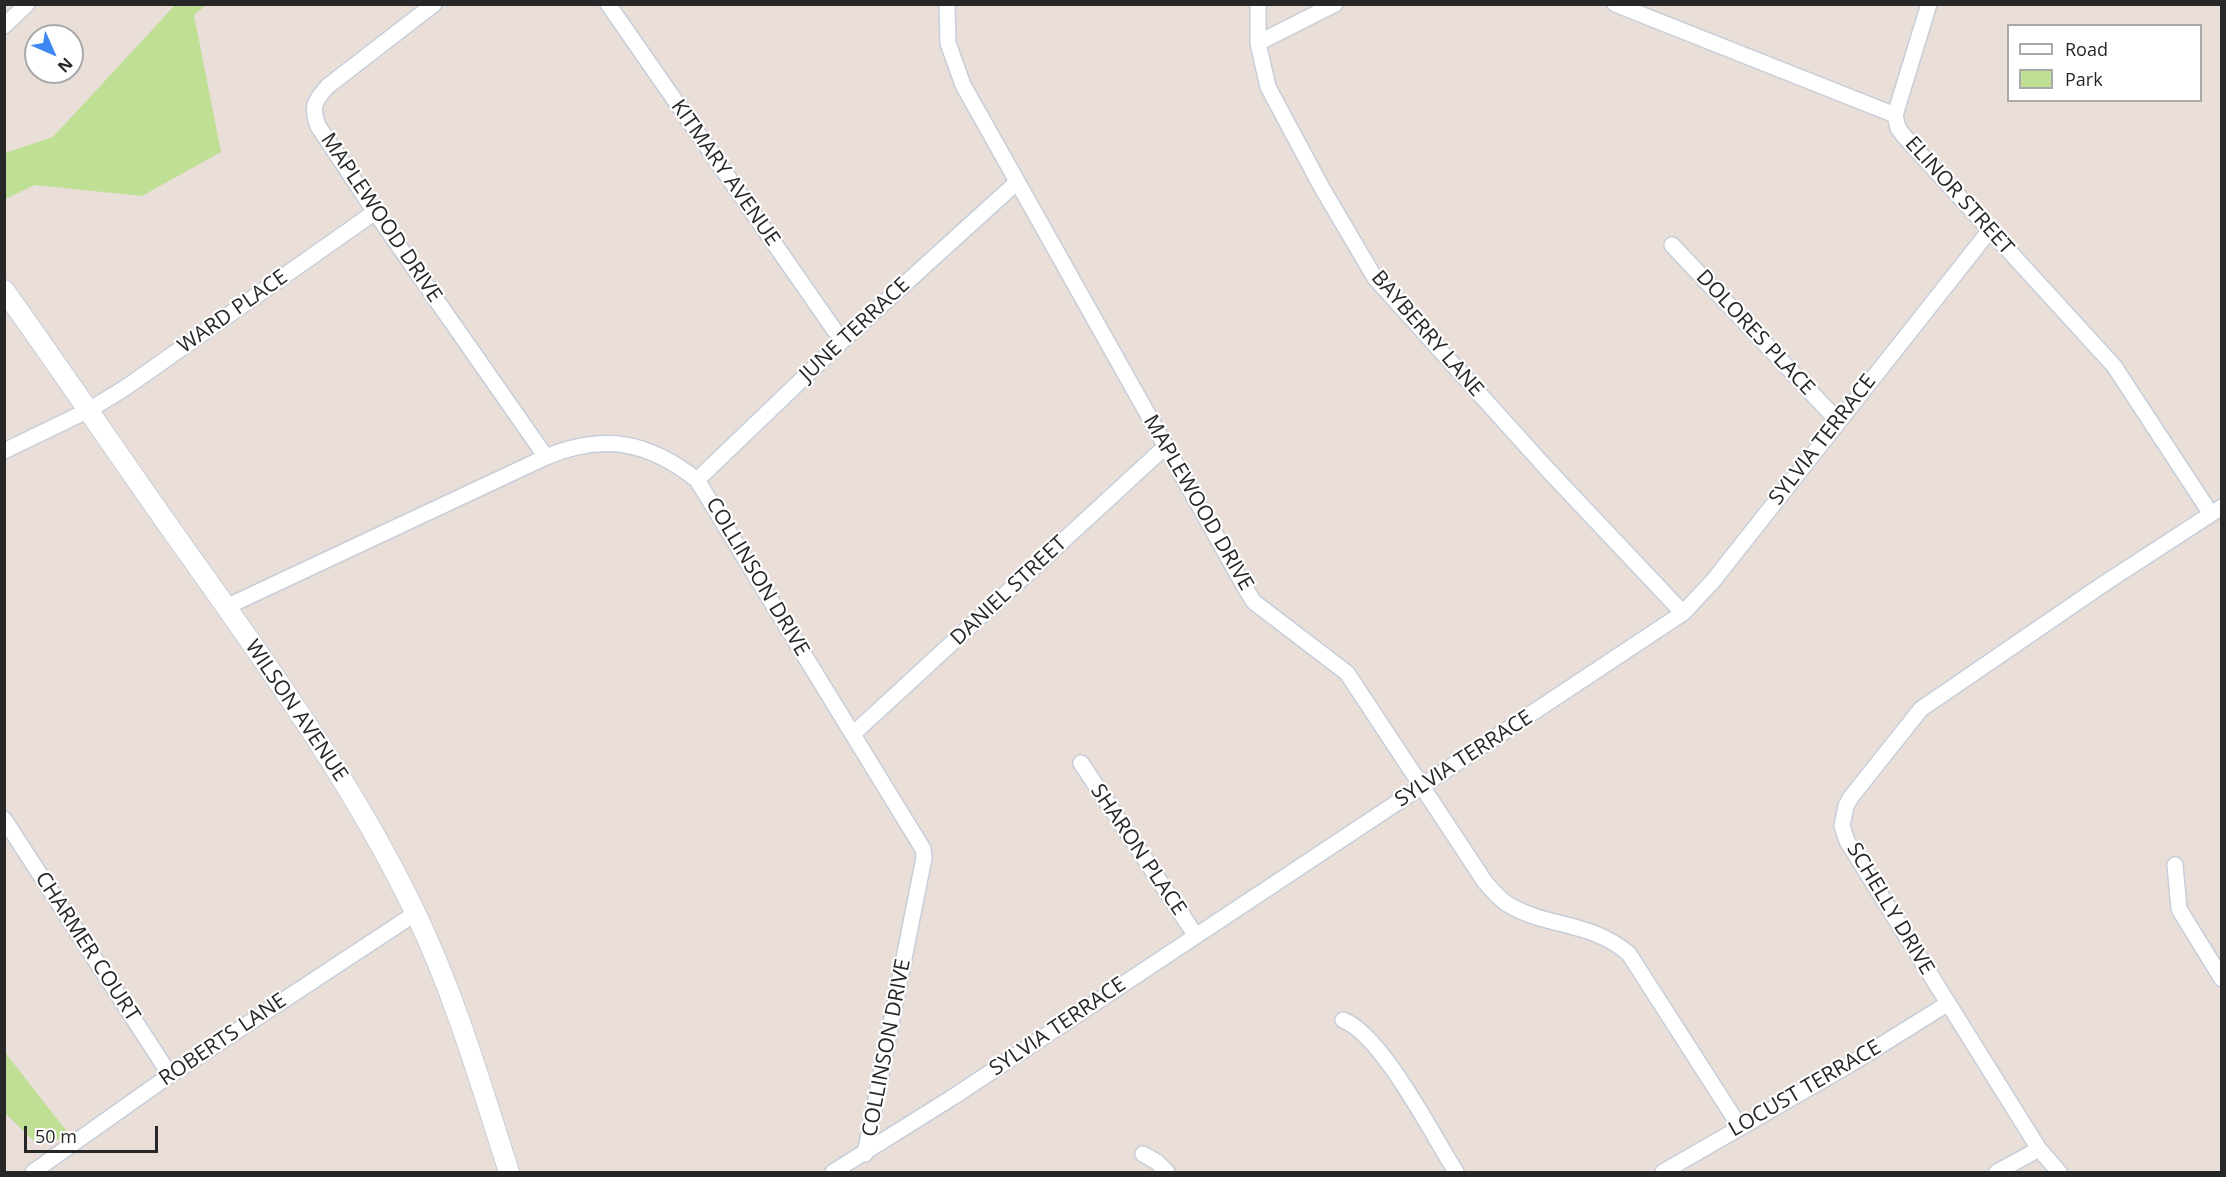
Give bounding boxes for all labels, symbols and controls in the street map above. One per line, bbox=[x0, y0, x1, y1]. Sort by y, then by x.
north arrow bbox=[24, 24, 84, 84]
legend bbox=[2007, 24, 2202, 102]
text: Road bbox=[2065, 37, 2108, 61]
text: N bbox=[53, 53, 78, 78]
text: Park bbox=[2065, 67, 2103, 91]
street label: KITMARY AVENUE bbox=[665, 95, 785, 251]
street label: MAPLEWOOD DRIVE bbox=[315, 129, 447, 307]
street label: ELINOR STREET bbox=[1899, 132, 2019, 260]
street label: WARD PLACE bbox=[173, 265, 293, 359]
street label: DOLORES PLACE bbox=[1690, 265, 1820, 401]
street label: BAYBERRY LANE bbox=[1365, 266, 1489, 402]
street label: JUNE TERRACE bbox=[795, 273, 915, 387]
street label: SYLVIA TERRACE bbox=[1764, 370, 1882, 510]
street label: MAPLEWOOD DRIVE bbox=[1137, 411, 1259, 595]
street label: COLLINSON DRIVE bbox=[700, 493, 814, 661]
street label: DANIEL STREET bbox=[946, 531, 1072, 651]
street label: WILSON AVENUE bbox=[239, 635, 353, 787]
street label: SYLVIA TERRACE bbox=[1391, 705, 1537, 813]
street label: SHARON PLACE bbox=[1085, 780, 1191, 920]
street label: SCHELLY DRIVE bbox=[1841, 839, 1939, 979]
street label: CHARMER COURT bbox=[29, 867, 145, 1027]
street label: COLLINSON DRIVE bbox=[857, 957, 917, 1139]
street label: SYLVIA TERRACE bbox=[985, 972, 1131, 1082]
street label: ROBERTS LANE bbox=[155, 988, 291, 1092]
street label: LOCUST TERRACE bbox=[1724, 1035, 1886, 1143]
scale bar bbox=[27, 1114, 160, 1152]
text: 50 m bbox=[35, 1124, 77, 1148]

